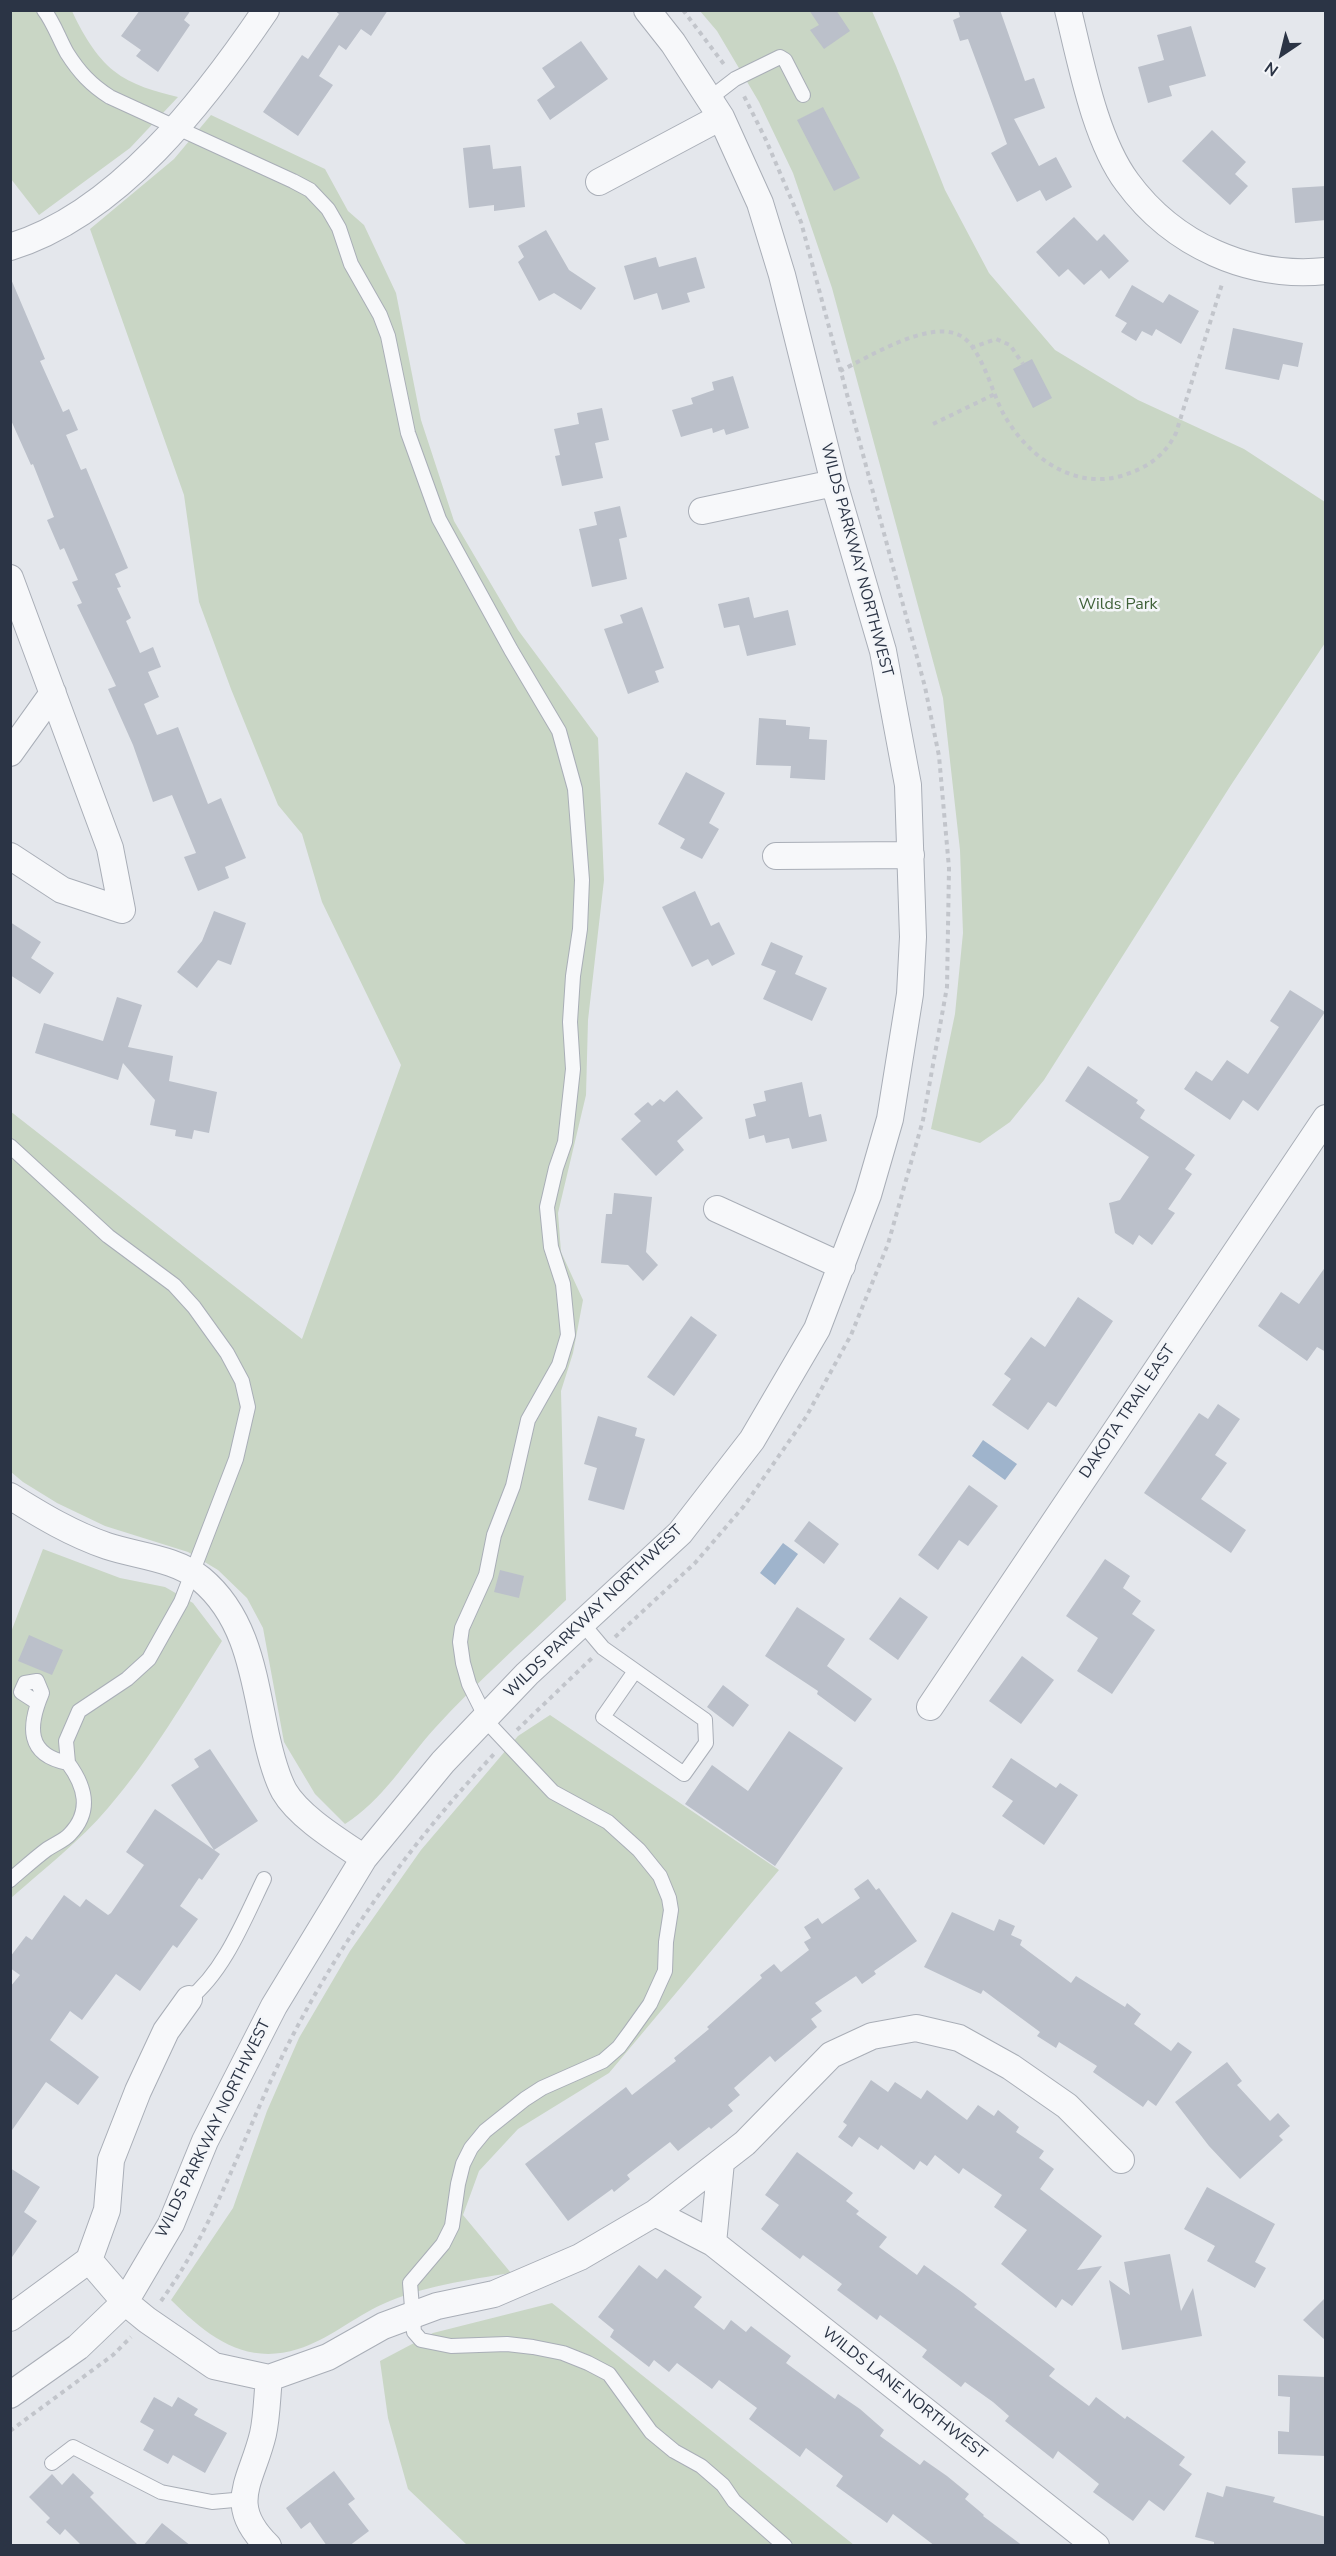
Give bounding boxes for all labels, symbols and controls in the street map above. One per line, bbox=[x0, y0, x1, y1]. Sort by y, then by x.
north arrow bbox=[1252, 24, 1312, 84]
text: N bbox=[1260, 56, 1283, 81]
street label: WILDS PARKWAY NORTHWEST bbox=[816, 441, 896, 679]
park label: Wilds Park bbox=[1078, 595, 1158, 615]
street label: DAKOTA TRAIL EAST bbox=[1076, 1341, 1180, 1483]
street label: WILDS PARKWAY NORTHWEST bbox=[501, 1522, 687, 1702]
street label: WILDS PARKWAY NORTHWEST bbox=[153, 2017, 275, 2241]
street label: WILDS LANE NORTHWEST bbox=[818, 2324, 990, 2464]

